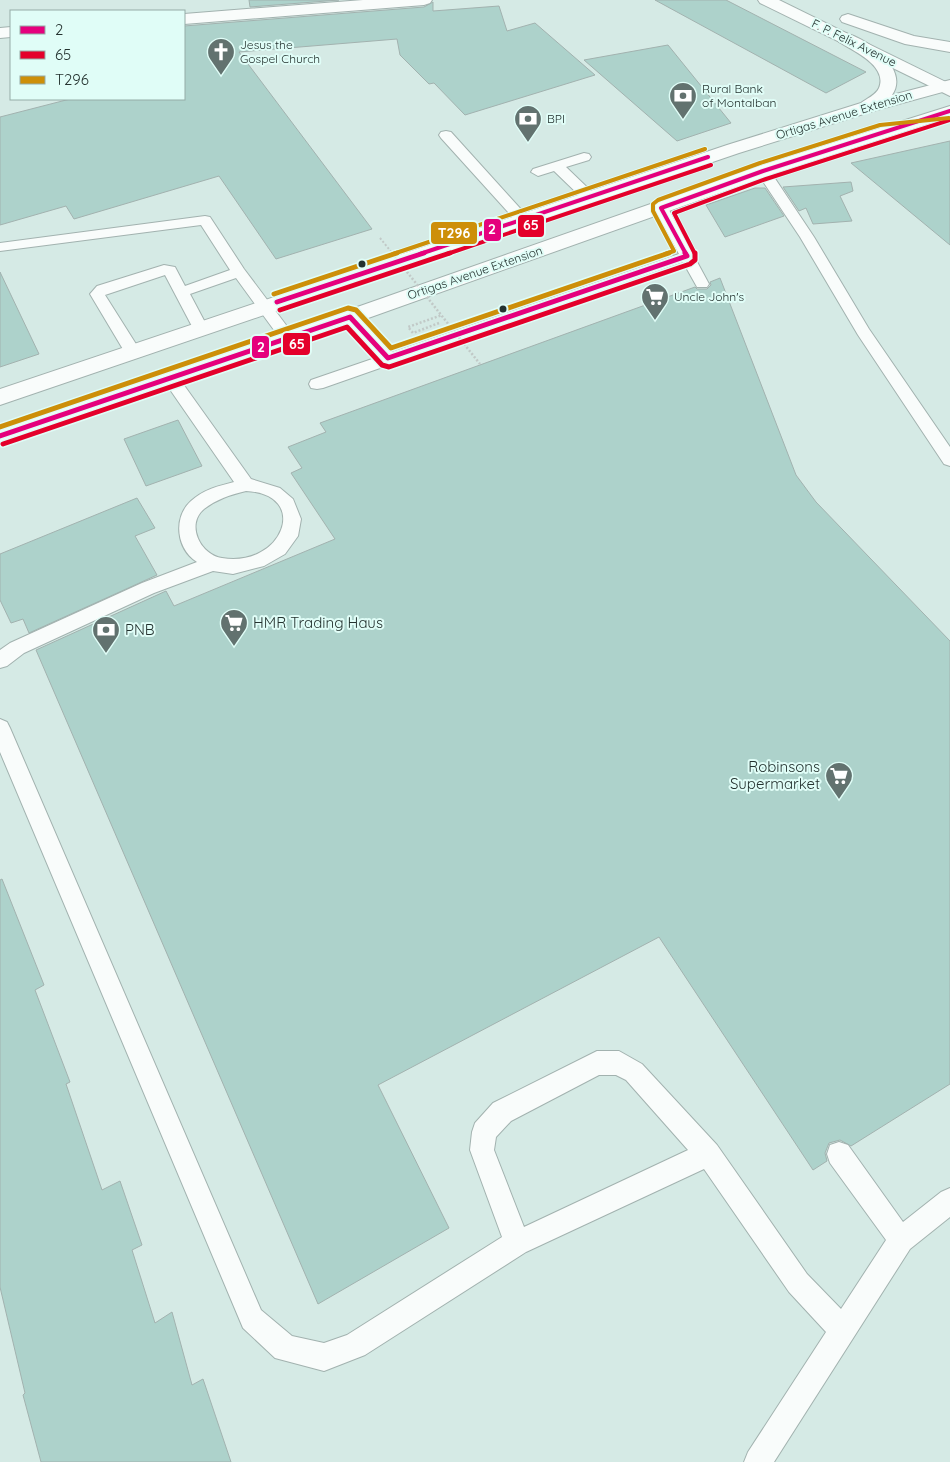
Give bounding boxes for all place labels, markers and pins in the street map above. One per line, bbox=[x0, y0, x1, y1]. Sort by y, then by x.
church icon: Jesus the Gospel Church bbox=[206, 37, 236, 76]
place label: Jesus the Gospel Church bbox=[240, 37, 320, 66]
bank icon: Rural Bank of Montalban bbox=[668, 81, 698, 120]
place label: Rural Bank of Montalban bbox=[702, 81, 777, 110]
bank icon: BPI bbox=[513, 104, 543, 143]
place label: BPI bbox=[547, 111, 565, 126]
unlabelled marker bbox=[357, 259, 367, 269]
supermarket icon: Uncle John's bbox=[640, 282, 670, 321]
place label: Uncle John's bbox=[674, 289, 745, 304]
unlabelled marker bbox=[498, 304, 508, 314]
supermarket icon: HMR Trading Haus bbox=[219, 608, 249, 647]
place label: HMR Trading Haus bbox=[253, 613, 383, 632]
bank icon: PNB bbox=[91, 615, 121, 654]
place label: PNB bbox=[125, 620, 155, 639]
place label: Robinsons Supermarket bbox=[730, 757, 820, 793]
supermarket icon: Robinsons Supermarket bbox=[824, 761, 854, 800]

